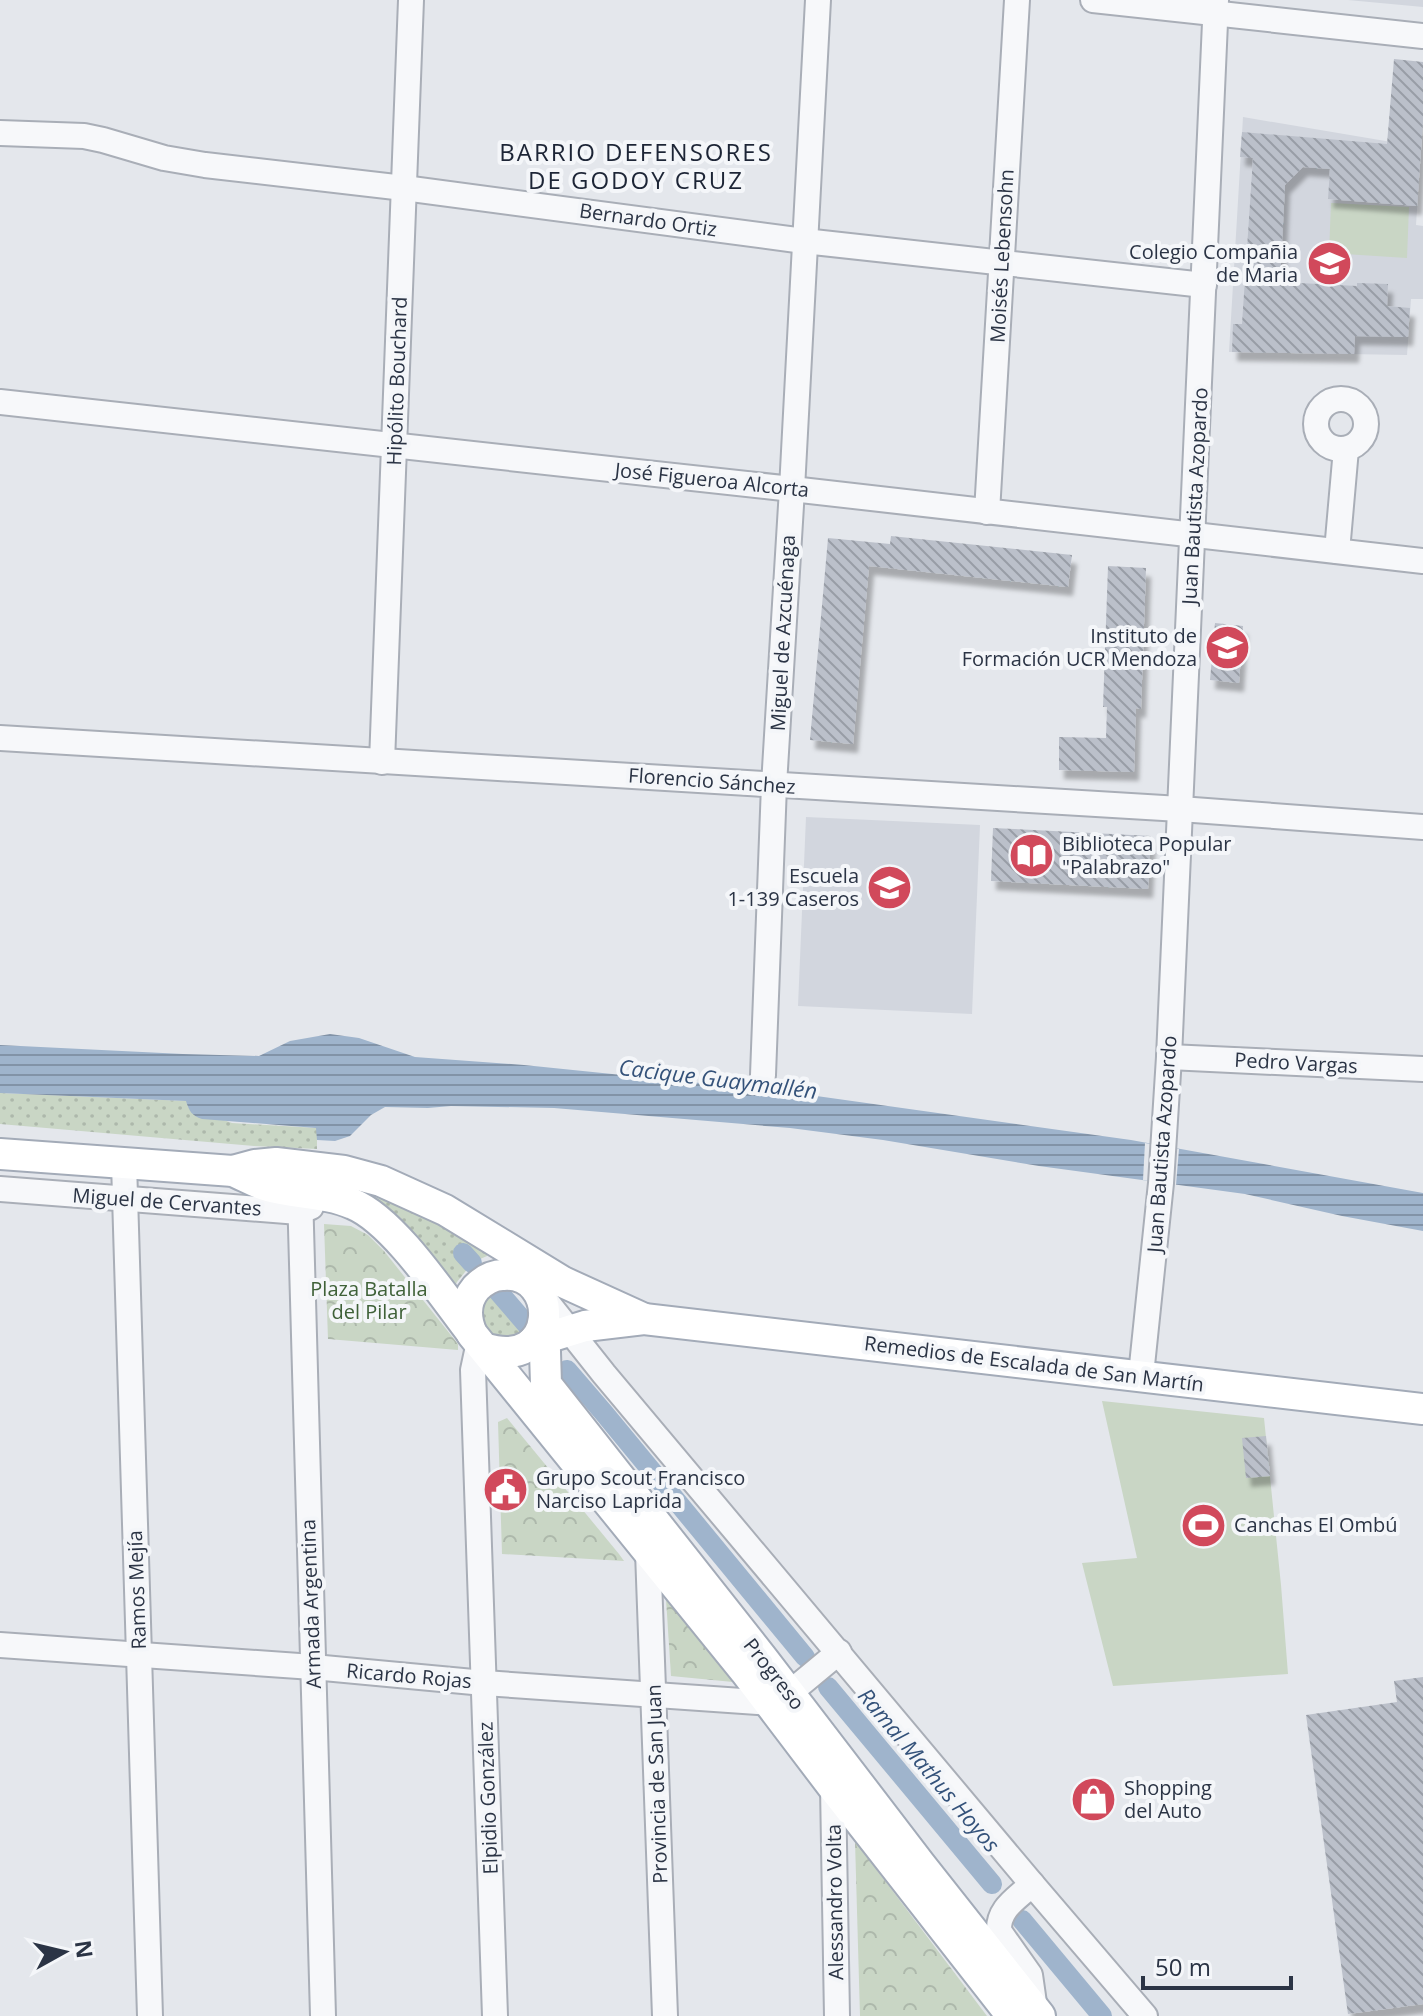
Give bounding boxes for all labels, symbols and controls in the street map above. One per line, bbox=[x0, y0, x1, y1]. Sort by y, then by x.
district label: BARRIO DEFENSORES DE GODOY CRUZ bbox=[499, 135, 773, 196]
street label: Moisés Lebensohn bbox=[983, 168, 1020, 344]
street label: Bernardo Ortiz bbox=[578, 196, 719, 243]
place label: Colegio Compañia de Maria bbox=[1129, 238, 1298, 288]
school or university icon: Colegio Compañia de Maria bbox=[1305, 239, 1353, 287]
street label: Hipólito Bouchard bbox=[380, 296, 413, 466]
street label: Juan Bautista Azopardo bbox=[1175, 387, 1214, 607]
street label: José Figueroa Alcorta bbox=[612, 456, 811, 503]
street label: Miguel de Azcuénaga bbox=[764, 534, 801, 732]
place label: Instituto de Formación UCR Mendoza bbox=[962, 622, 1197, 672]
school or university icon: Instituto de Formación UCR Mendoza bbox=[1204, 624, 1252, 672]
street label: Florencio Sánchez bbox=[627, 761, 797, 800]
place label: Biblioteca Popular "Palabrazo" bbox=[1062, 830, 1231, 880]
library icon: Biblioteca Popular "Palabrazo" bbox=[1007, 832, 1055, 880]
place label: Escuela 1-139 Caseros bbox=[727, 862, 859, 912]
school or university icon: Escuela 1-139 Caseros bbox=[866, 863, 914, 911]
street label: Juan Bautista Azopardo bbox=[1140, 1035, 1183, 1255]
street label: Pedro Vargas bbox=[1234, 1046, 1358, 1079]
water label: Cacique Guaymallén bbox=[617, 1051, 819, 1105]
street label: Miguel de Cervantes bbox=[72, 1181, 263, 1222]
park label: Plaza Batalla del Pilar bbox=[310, 1275, 428, 1325]
street label: Remedios de Escalada de San Martín bbox=[863, 1329, 1205, 1398]
place label: Grupo Scout Francisco Narciso Laprida bbox=[536, 1464, 745, 1514]
public building icon: Grupo Scout Francisco Narciso Laprida bbox=[481, 1466, 529, 1514]
sports icon: Canchas El Ombú bbox=[1179, 1501, 1227, 1549]
place label: Canchas El Ombú bbox=[1234, 1511, 1398, 1538]
street label: Armada Argentina bbox=[294, 1519, 327, 1689]
street label: Ramos Mejía bbox=[121, 1530, 152, 1650]
street label: Progreso bbox=[738, 1632, 811, 1715]
street label: Ricardo Rojas bbox=[345, 1657, 473, 1694]
water label: Ramal Mathus Hoyos bbox=[852, 1681, 1008, 1858]
street label: Provincia de San Juan bbox=[640, 1684, 673, 1884]
street label: Elpidio González bbox=[471, 1721, 504, 1875]
place label: Shopping del Auto bbox=[1124, 1774, 1212, 1824]
shop icon: Shopping del Auto bbox=[1069, 1775, 1117, 1823]
street label: Alessandro Volta bbox=[820, 1824, 849, 1980]
north arrow bbox=[24, 1912, 104, 1992]
text: N bbox=[69, 1938, 101, 1960]
scale bar bbox=[1143, 1940, 1291, 1990]
text: 50 m bbox=[1155, 1950, 1211, 1983]

